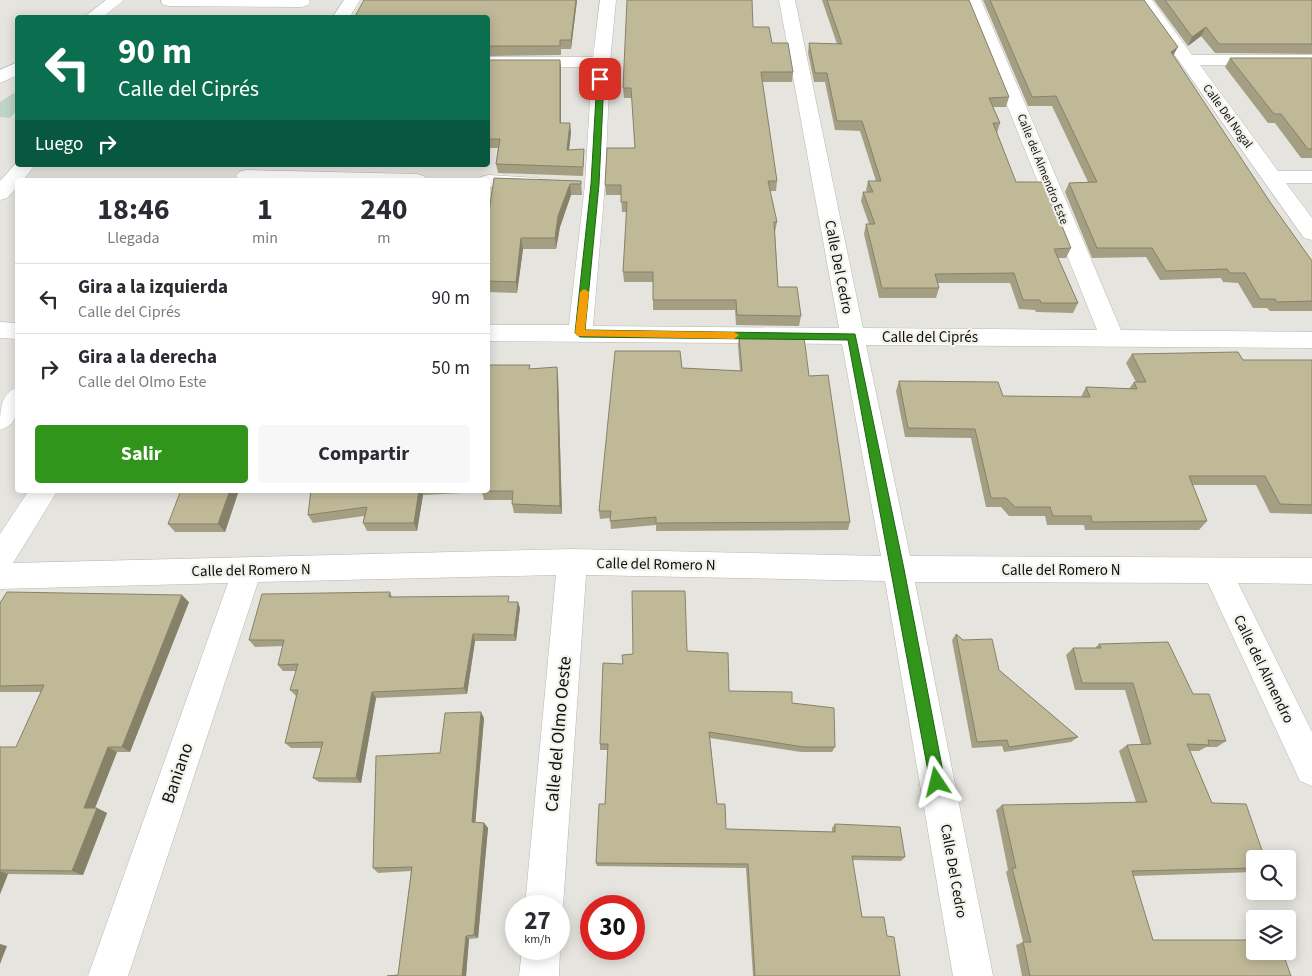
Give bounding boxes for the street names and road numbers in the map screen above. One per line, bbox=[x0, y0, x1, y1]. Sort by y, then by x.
street label: Calle Del Nogal bbox=[1199, 81, 1257, 152]
street label: Calle del Almendro Este bbox=[1013, 111, 1073, 227]
street label: Calle Del Cedro bbox=[819, 218, 858, 316]
street label: Calle del Ciprés bbox=[882, 327, 978, 348]
street label: Calle del Romero N bbox=[596, 553, 716, 576]
street label: Calle del Romero N bbox=[191, 559, 311, 582]
street label: Calle del Romero N bbox=[1001, 560, 1121, 581]
street label: Calle del Almendro bbox=[1228, 611, 1299, 727]
street label: Calle del Olmo Oeste bbox=[539, 655, 578, 813]
street label: Baniano bbox=[155, 739, 199, 807]
street label: Calle Del Cedro bbox=[935, 822, 972, 920]

